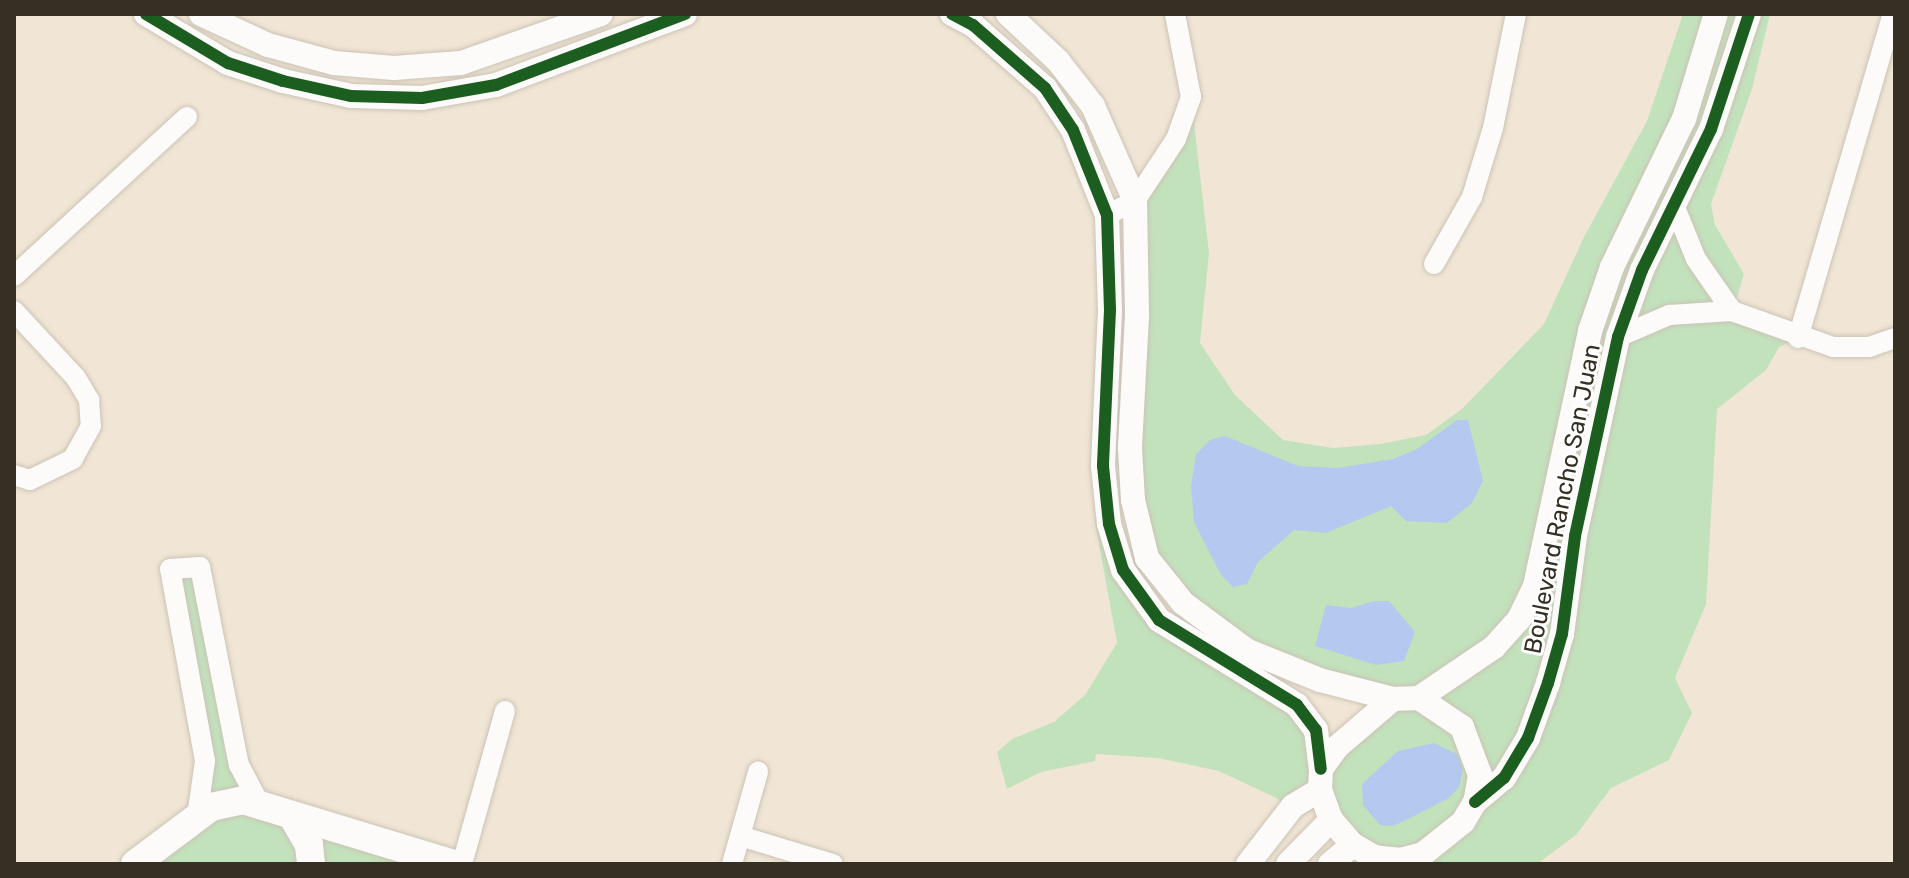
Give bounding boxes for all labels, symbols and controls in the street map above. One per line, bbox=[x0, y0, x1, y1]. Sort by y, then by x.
street label: Boulevard Rancho San Juan bbox=[1519, 342, 1607, 656]

